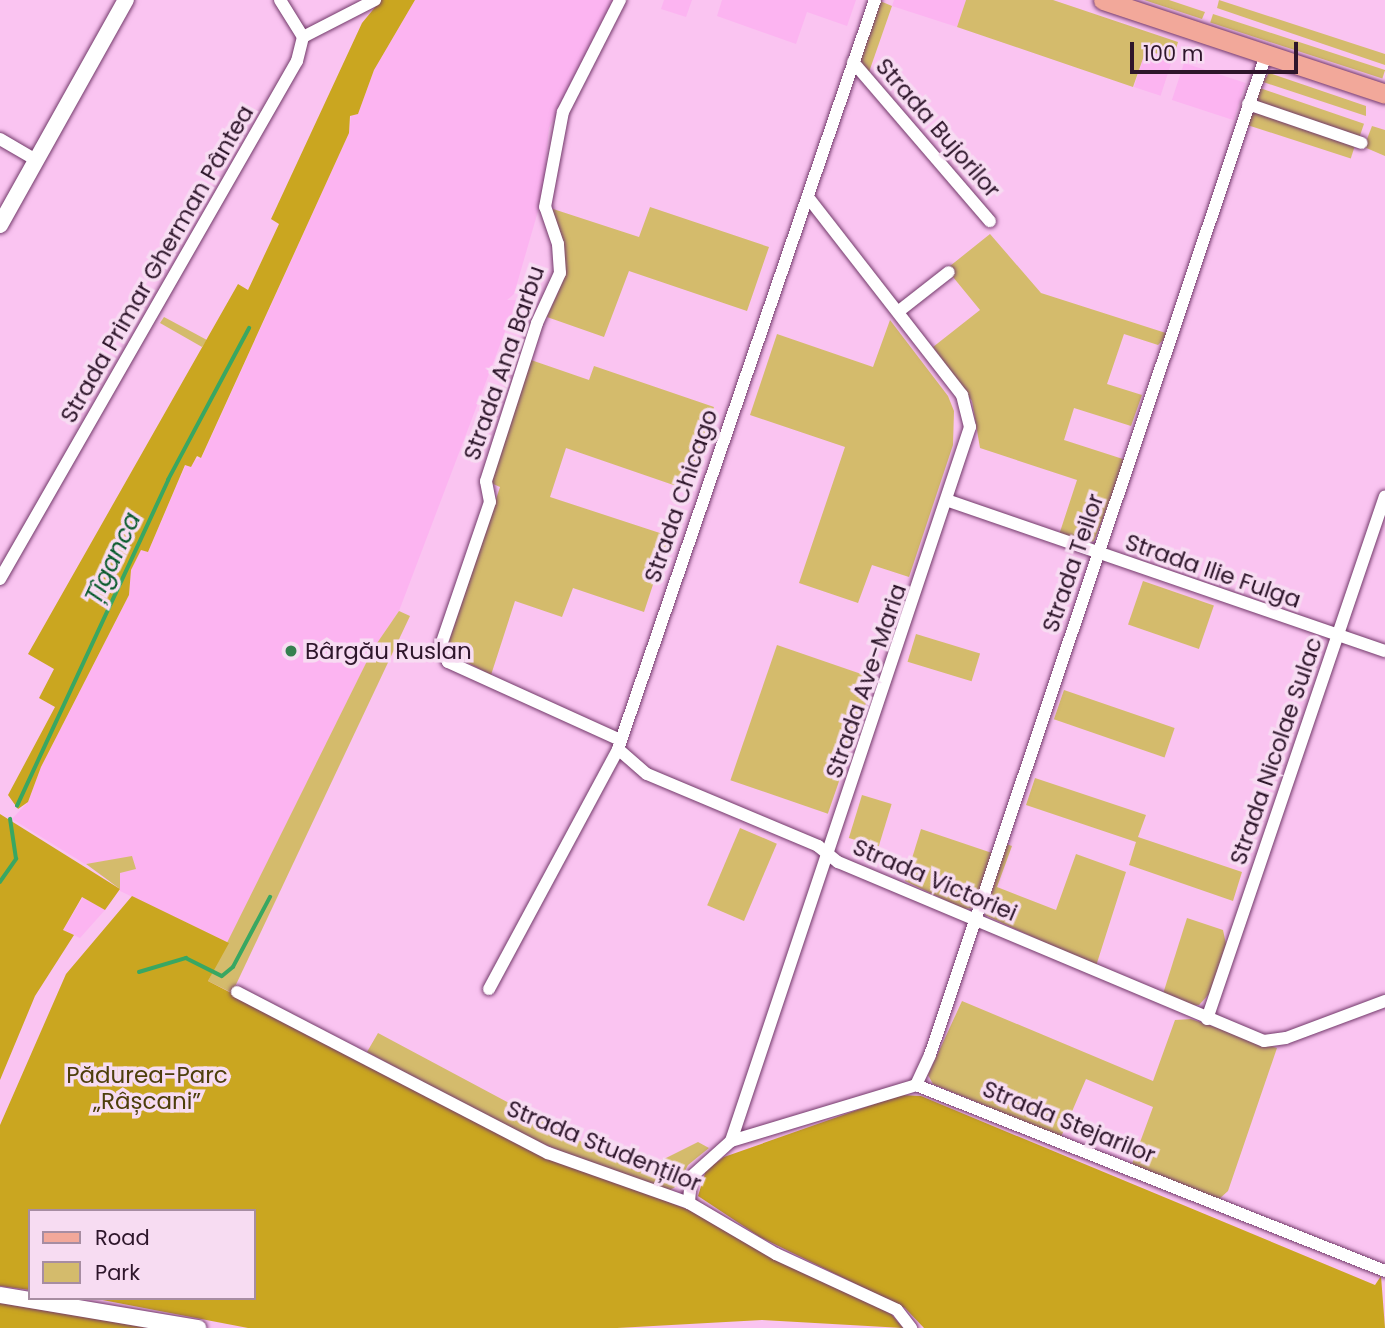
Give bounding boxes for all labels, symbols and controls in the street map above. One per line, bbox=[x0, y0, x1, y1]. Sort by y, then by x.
scale bar bbox=[1133, 28, 1301, 72]
text: 100 m bbox=[1143, 39, 1203, 68]
street label: Strada Bujorilor bbox=[870, 53, 1006, 203]
street label: Strada Primar Gherman Pântea bbox=[55, 100, 259, 428]
street label: Strada Ana Barbu bbox=[458, 262, 550, 464]
street label: Strada Chicago bbox=[638, 406, 724, 586]
street label: Strada Teilor bbox=[1036, 490, 1110, 636]
water label: Țîganca bbox=[79, 508, 147, 608]
street label: Strada Ilie Fulga bbox=[1122, 528, 1304, 614]
street label: Strada Ave-Maria bbox=[820, 580, 912, 782]
street label: Strada Nicolae Sulac bbox=[1224, 634, 1328, 868]
place label: Bârgău Ruslan bbox=[305, 637, 472, 665]
marker: Bârgău Ruslan bbox=[283, 643, 299, 659]
street label: Strada Victoriei bbox=[849, 833, 1021, 927]
park label: Pădurea-Parc „Râșcani” bbox=[66, 1061, 228, 1115]
street label: Strada Stejarilor bbox=[979, 1075, 1159, 1169]
street label: Strada Studenților bbox=[503, 1094, 705, 1198]
legend bbox=[28, 1209, 256, 1300]
text: Road bbox=[95, 1223, 150, 1252]
text: Park bbox=[95, 1258, 140, 1287]

